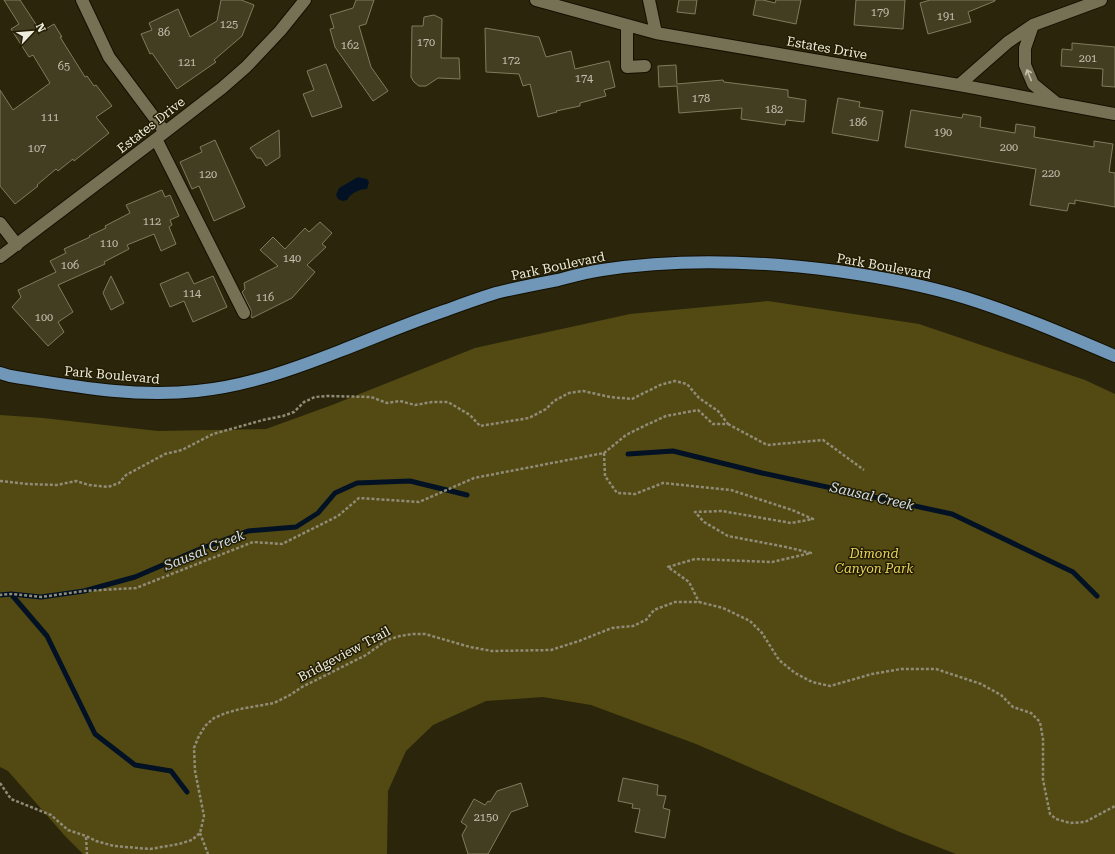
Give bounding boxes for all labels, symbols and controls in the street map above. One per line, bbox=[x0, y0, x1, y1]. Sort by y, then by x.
house number: 179 bbox=[871, 6, 889, 19]
house number: 191 bbox=[937, 10, 955, 23]
north arrow bbox=[12, 12, 52, 52]
house number: 125 bbox=[220, 18, 238, 31]
text: N bbox=[33, 21, 48, 35]
house number: 86 bbox=[158, 26, 170, 39]
street label: Estates Drive bbox=[786, 34, 868, 62]
house number: 170 bbox=[417, 36, 435, 49]
house number: 162 bbox=[341, 39, 359, 52]
house number: 201 bbox=[1079, 52, 1097, 65]
house number: 172 bbox=[502, 54, 520, 67]
house number: 121 bbox=[178, 56, 196, 69]
house number: 65 bbox=[58, 60, 70, 73]
one-way arrow bbox=[1025, 70, 1033, 82]
house number: 174 bbox=[575, 72, 594, 85]
house number: 178 bbox=[692, 92, 710, 105]
street label: Estates Drive bbox=[114, 94, 188, 156]
house number: 182 bbox=[765, 103, 783, 116]
house number: 111 bbox=[41, 111, 59, 124]
house number: 186 bbox=[849, 116, 867, 129]
house number: 190 bbox=[934, 126, 952, 139]
house number: 200 bbox=[1000, 141, 1018, 154]
house number: 107 bbox=[28, 142, 46, 155]
house number: 220 bbox=[1042, 167, 1060, 180]
house number: 120 bbox=[199, 168, 217, 181]
house number: 112 bbox=[143, 215, 161, 228]
house number: 110 bbox=[100, 237, 118, 250]
street label: Park Boulevard bbox=[510, 249, 607, 283]
street label: Park Boulevard bbox=[836, 250, 933, 282]
house number: 140 bbox=[283, 252, 301, 265]
house number: 106 bbox=[61, 259, 79, 272]
house number: 114 bbox=[183, 287, 202, 300]
house number: 116 bbox=[256, 291, 274, 304]
house number: 100 bbox=[35, 311, 53, 324]
street label: Park Boulevard bbox=[64, 363, 161, 387]
water label: Sausal Creek bbox=[828, 478, 916, 514]
water label: Sausal Creek bbox=[160, 526, 247, 574]
park label: Dimond Canyon Park bbox=[835, 546, 914, 576]
street label: Bridgeview Trail bbox=[295, 623, 393, 685]
house number: 2150 bbox=[474, 811, 498, 824]

